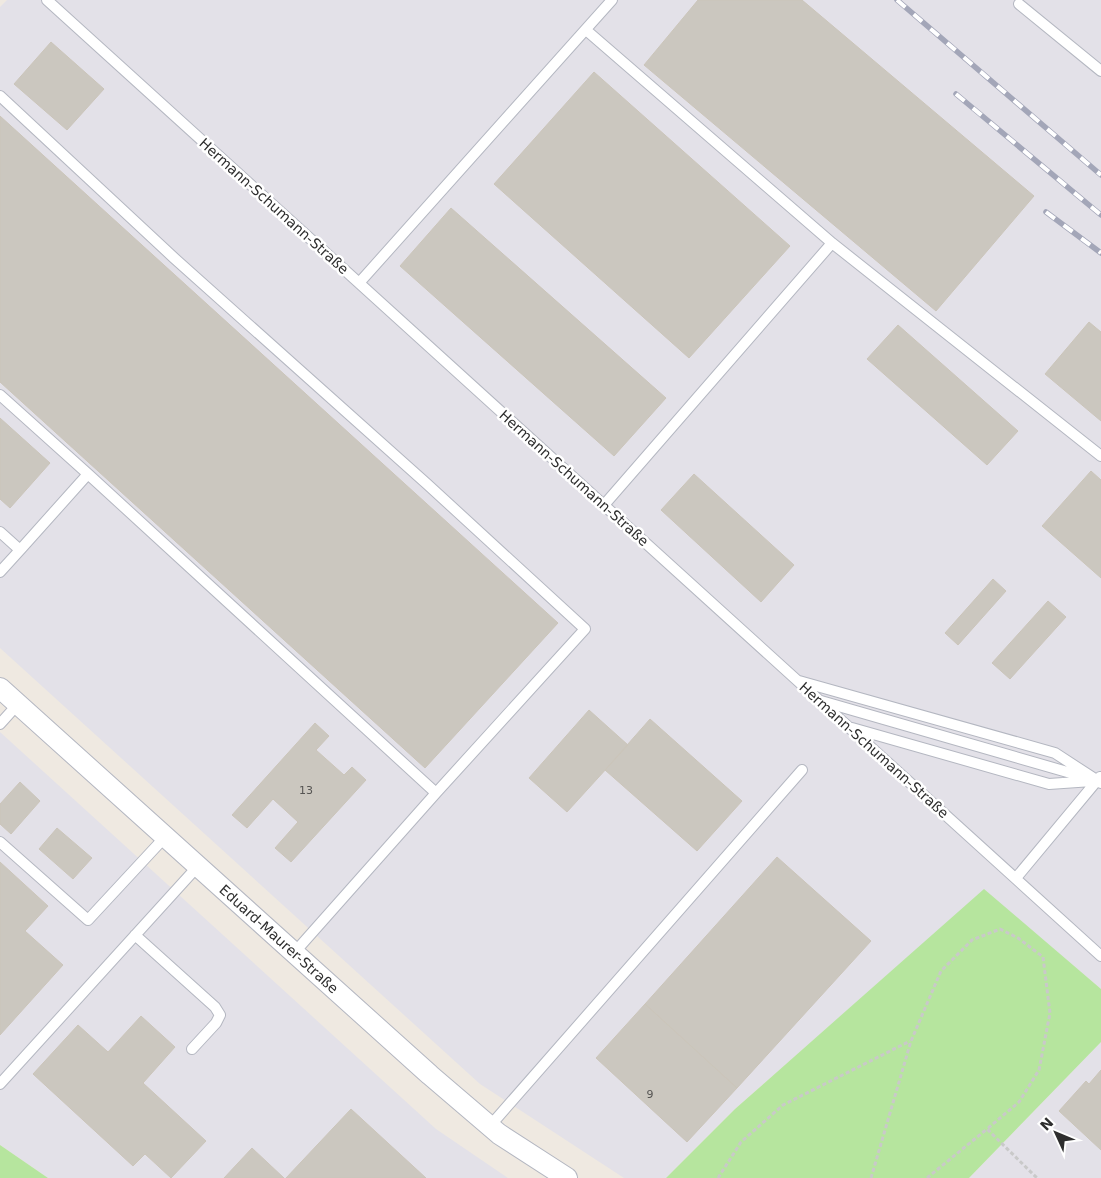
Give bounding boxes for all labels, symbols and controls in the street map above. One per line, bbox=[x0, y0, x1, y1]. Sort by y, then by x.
street label: Hermann-Schumann-Straße bbox=[196, 135, 352, 277]
street label: Hermann-Schumann-Straße bbox=[496, 407, 652, 549]
street label: Hermann-Schumann-Straße bbox=[796, 679, 952, 821]
house number: 13 bbox=[299, 784, 313, 797]
street label: Eduard-Maurer-Straße bbox=[216, 881, 342, 997]
house number: 9 bbox=[647, 1088, 654, 1101]
north arrow bbox=[1031, 1108, 1081, 1158]
text: N bbox=[1037, 1114, 1056, 1134]

